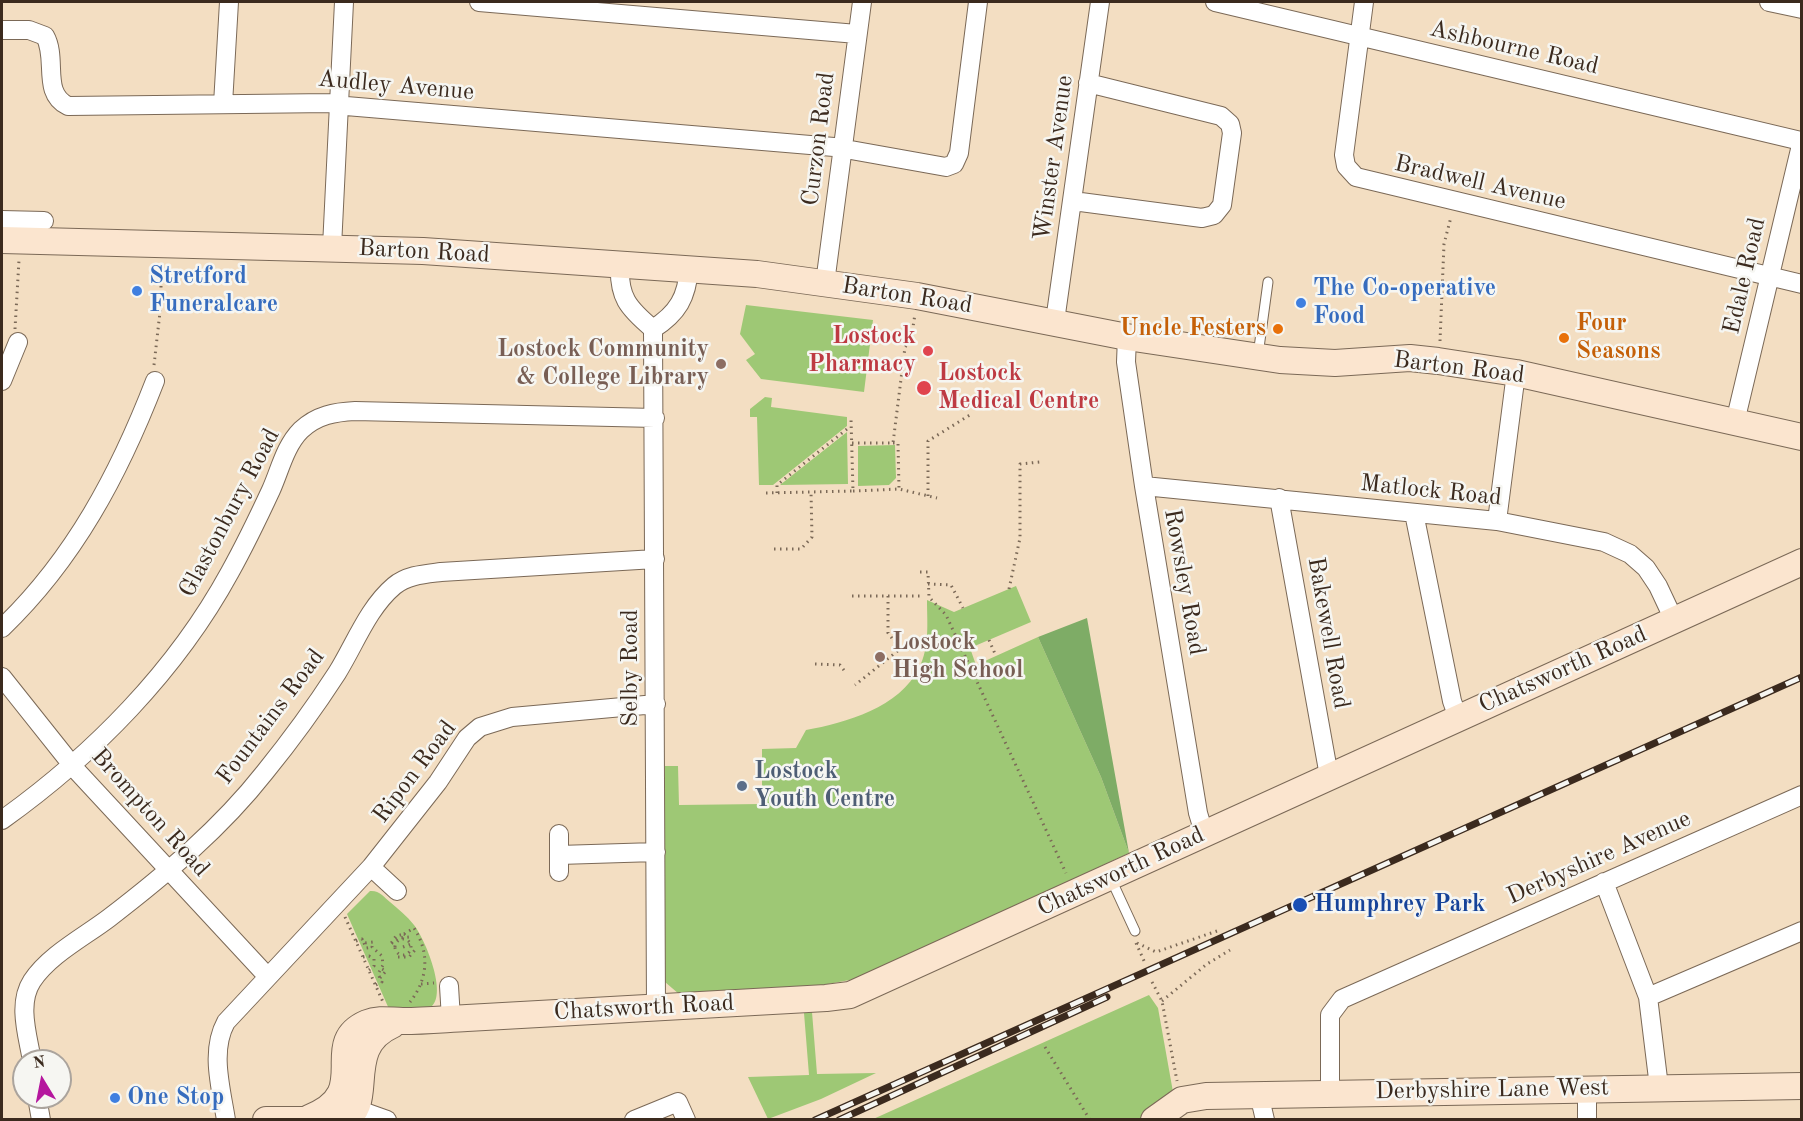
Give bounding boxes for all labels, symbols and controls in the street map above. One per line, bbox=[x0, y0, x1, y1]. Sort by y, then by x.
street label: Ashbourne Road bbox=[1427, 15, 1601, 81]
street label: Audley Avenue bbox=[317, 65, 475, 107]
street label: Curzon Road bbox=[797, 71, 841, 207]
street label: Winster Avenue bbox=[1028, 73, 1080, 243]
street label: Bradwell Avenue bbox=[1391, 149, 1569, 217]
street label: Edale Road bbox=[1718, 215, 1772, 337]
street label: Barton Road bbox=[357, 234, 491, 270]
place label: Stretford Funeralcare bbox=[149, 263, 278, 319]
street label: Barton Road bbox=[840, 271, 974, 321]
place label: The Co-operative Food bbox=[1313, 275, 1496, 331]
marker: Stretford Funeralcare bbox=[130, 284, 144, 298]
marker: The Co-operative Food bbox=[1294, 296, 1308, 310]
place label: Four Seasons bbox=[1576, 310, 1660, 366]
place label: Uncle Festers bbox=[1119, 315, 1266, 343]
marker: Uncle Festers bbox=[1271, 322, 1285, 336]
place label: Lostock Pharmacy bbox=[808, 323, 916, 379]
marker: Four Seasons bbox=[1557, 331, 1571, 345]
place label: Lostock Community & College Library bbox=[497, 336, 709, 392]
marker: Lostock Pharmacy bbox=[921, 344, 935, 358]
street label: Barton Road bbox=[1392, 346, 1526, 390]
marker: Lostock Community & College Library bbox=[714, 357, 728, 371]
place label: Lostock Medical Centre bbox=[938, 360, 1099, 416]
marker: Lostock Medical Centre bbox=[915, 379, 933, 397]
street label: Glastonbury Road bbox=[173, 424, 287, 602]
street label: Matlock Road bbox=[1359, 469, 1503, 513]
street label: Rowsley Road bbox=[1157, 507, 1211, 657]
street label: Bakewell Road bbox=[1300, 555, 1356, 711]
street label: Selby Road bbox=[617, 609, 645, 727]
street label: Chatsworth Road bbox=[1475, 620, 1651, 720]
place label: Lostock High School bbox=[892, 629, 1023, 685]
street label: Fountains Road bbox=[211, 643, 331, 791]
marker: Lostock High School bbox=[873, 650, 887, 664]
street label: Ripon Road bbox=[367, 715, 463, 829]
street label: Brompton Road bbox=[85, 743, 215, 883]
place label: Lostock Youth Centre bbox=[754, 758, 895, 814]
marker: Lostock Youth Centre bbox=[735, 779, 749, 793]
street label: Derbyshire Avenue bbox=[1503, 804, 1695, 912]
street label: Chatsworth Road bbox=[1033, 821, 1209, 923]
place label: Humphrey Park bbox=[1314, 891, 1486, 919]
marker: Humphrey Park bbox=[1291, 896, 1309, 914]
street label: Chatsworth Road bbox=[553, 989, 735, 1027]
north arrow bbox=[12, 1049, 72, 1109]
text: N bbox=[32, 1054, 47, 1072]
street label: Derbyshire Lane West bbox=[1375, 1074, 1609, 1106]
place label: One Stop bbox=[127, 1084, 224, 1112]
marker: One Stop bbox=[108, 1091, 122, 1105]

